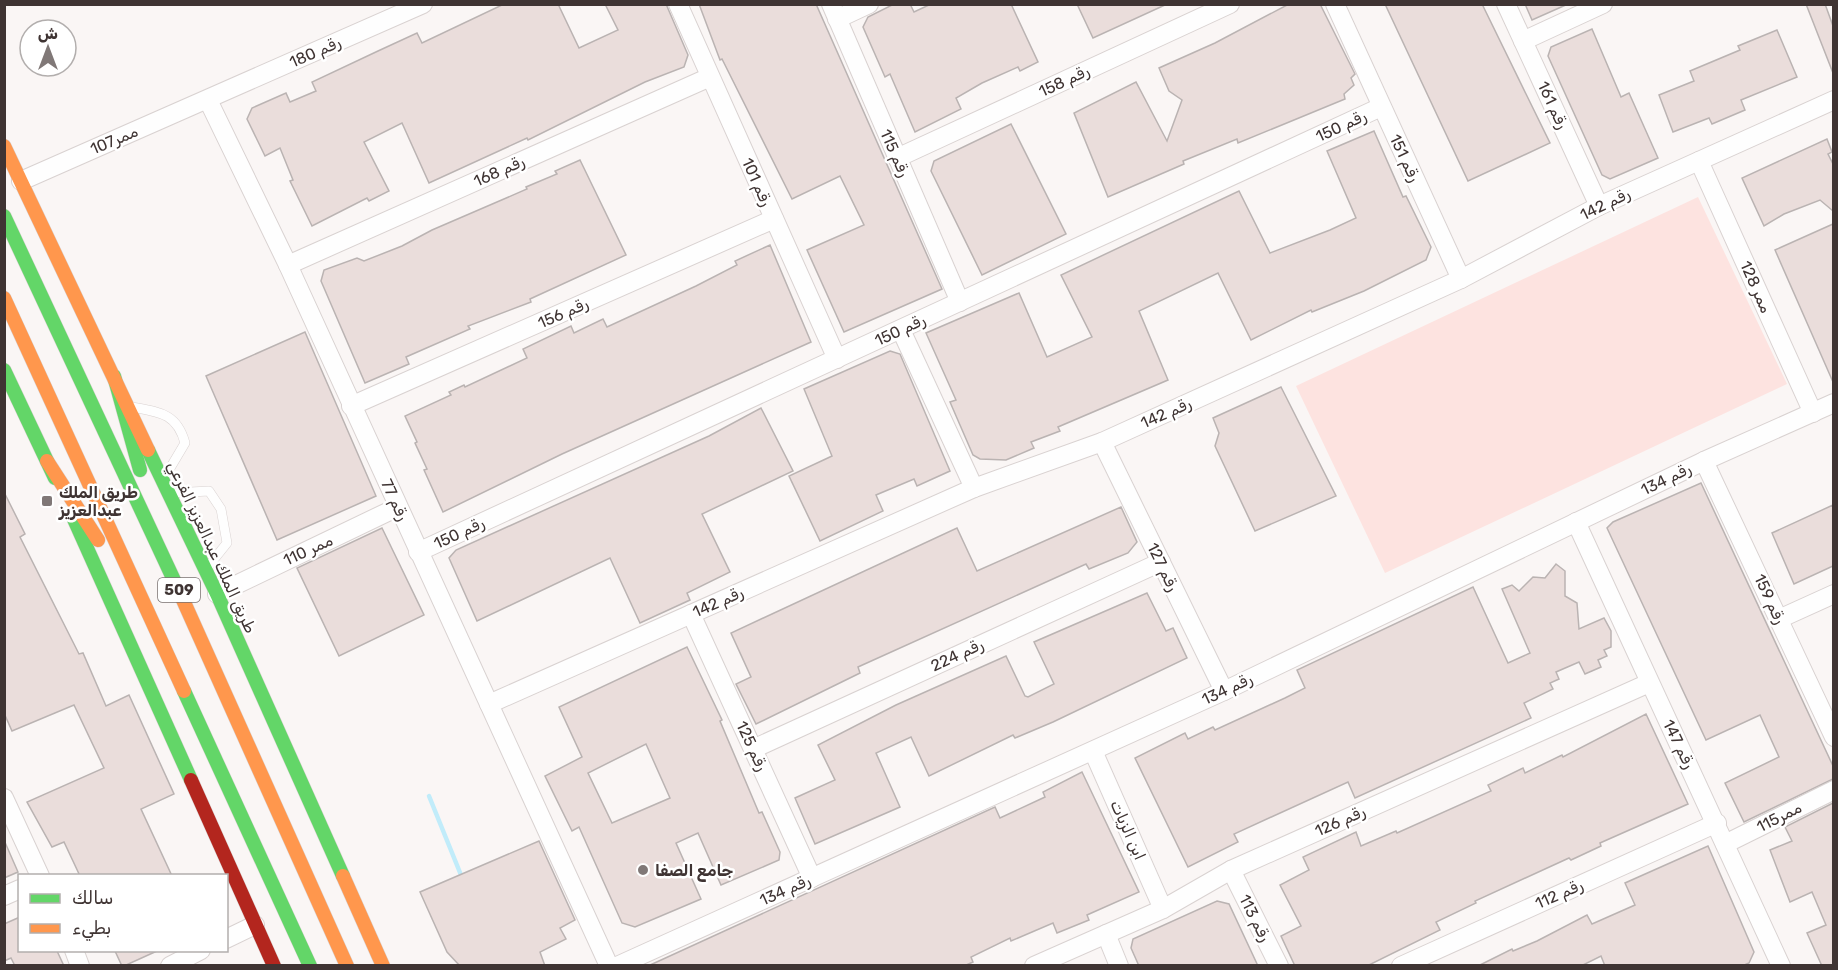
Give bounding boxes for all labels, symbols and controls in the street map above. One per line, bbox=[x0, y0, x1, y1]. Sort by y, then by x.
north arrow bbox=[18, 18, 78, 78]
text: ش bbox=[38, 24, 58, 43]
street label: رقم 180 bbox=[286, 32, 344, 73]
street label: رقم 158 bbox=[1036, 61, 1093, 102]
street label: رقم 161 bbox=[1533, 78, 1572, 132]
street label: رقم 150 bbox=[1313, 106, 1370, 147]
street label: ممر107 bbox=[87, 121, 141, 159]
street label: رقم 115 bbox=[875, 126, 914, 180]
street label: رقم 151 bbox=[1385, 131, 1424, 185]
street label: رقم 168 bbox=[471, 151, 528, 192]
street label: رقم 101 bbox=[737, 155, 776, 210]
street label: رقم 142 bbox=[1577, 184, 1634, 225]
street label: ممر 128 bbox=[1735, 258, 1776, 317]
street label: رقم 156 bbox=[535, 294, 592, 333]
street label: رقم 150 bbox=[872, 310, 929, 351]
street label: رقم 142 bbox=[1138, 393, 1195, 433]
street label: طريق الملك عبدالعزيز الفرعي bbox=[161, 458, 260, 637]
street label: رقم 134 bbox=[1638, 459, 1695, 500]
street label: رقم 77 bbox=[376, 476, 413, 524]
place label: طريق الملك عبدالعزيز bbox=[58, 483, 138, 520]
marker: طريق الملك عبدالعزيز bbox=[40, 494, 54, 508]
street label: رقم 150 bbox=[431, 513, 488, 554]
street label: 110 ممر bbox=[280, 530, 336, 571]
street label: رقم 127 bbox=[1142, 540, 1183, 595]
street label: رقم 159 bbox=[1749, 571, 1790, 627]
road number: 509 bbox=[158, 578, 200, 602]
street label: رقم 142 bbox=[690, 582, 747, 622]
street label: رقم 224 bbox=[928, 635, 987, 676]
street label: رقم 134 bbox=[1199, 669, 1256, 710]
street label: رقم 147 bbox=[1658, 716, 1699, 772]
street label: رقم 125 bbox=[731, 718, 772, 774]
street label: ابن الزيات bbox=[1106, 797, 1150, 863]
street label: ممر115 bbox=[1753, 798, 1805, 837]
street label: رقم 126 bbox=[1312, 802, 1369, 841]
place label: جامع الصفا bbox=[655, 861, 733, 882]
marker: جامع الصفا bbox=[636, 863, 650, 877]
street label: رقم 134 bbox=[757, 870, 814, 910]
legend bbox=[18, 874, 228, 952]
street label: رقم 112 bbox=[1532, 875, 1586, 914]
text: سالك bbox=[72, 887, 113, 909]
street label: رقم 113 bbox=[1234, 891, 1275, 945]
text: بطيء bbox=[72, 917, 111, 941]

